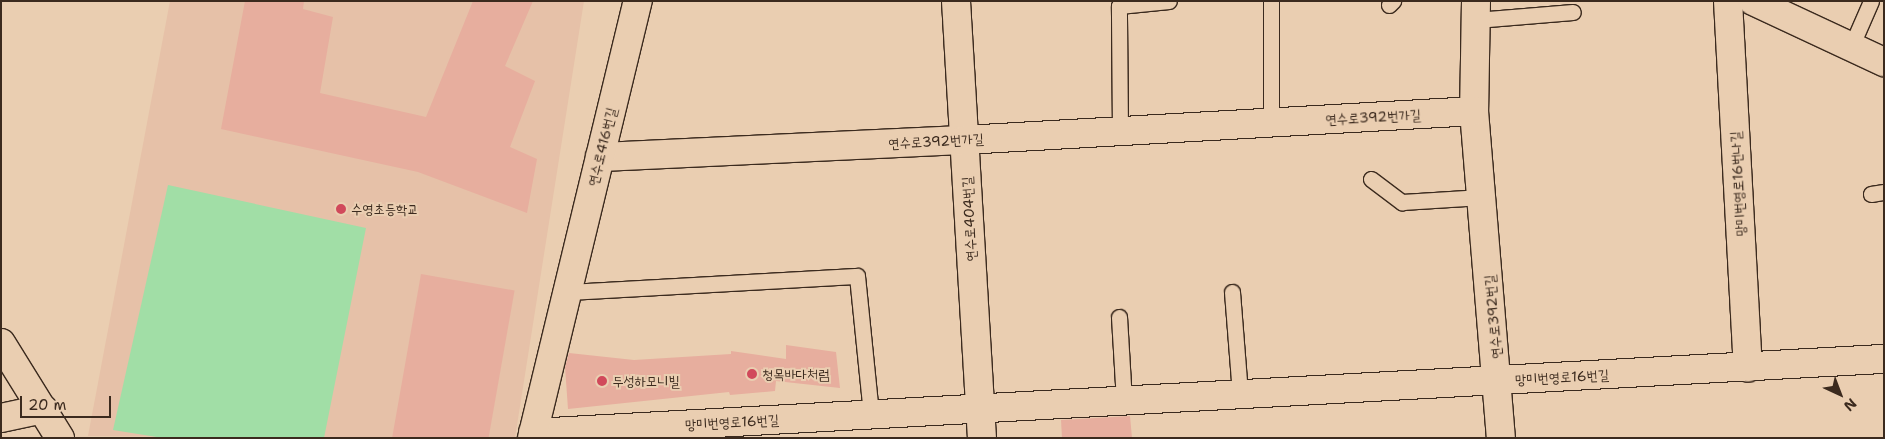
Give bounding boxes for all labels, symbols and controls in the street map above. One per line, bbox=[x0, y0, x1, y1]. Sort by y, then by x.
street label: 연수로416번길 bbox=[584, 106, 620, 188]
street label: 연수로392번가길 bbox=[1325, 106, 1421, 128]
street label: 연수로392번가길 bbox=[888, 130, 984, 152]
street label: 망미번영로16번나길 bbox=[1727, 131, 1749, 237]
street label: 연수로404번길 bbox=[958, 176, 980, 262]
place label: 수영초등학교 bbox=[351, 201, 419, 217]
marker: 수영초등학교 bbox=[335, 203, 347, 215]
street label: 연수로392번길 bbox=[1481, 274, 1505, 360]
place label: 청목바다처럼 bbox=[762, 366, 830, 382]
street label: 망미번영로16번길 bbox=[1515, 366, 1609, 388]
marker: 청목바다처럼 bbox=[746, 368, 758, 380]
north arrow bbox=[1815, 369, 1865, 419]
place label: 두성하모니빌 bbox=[612, 373, 680, 389]
marker: 두성하모니빌 bbox=[596, 375, 608, 387]
scale bar bbox=[22, 386, 114, 418]
text: 20 m bbox=[28, 395, 67, 415]
text: N bbox=[1840, 395, 1860, 415]
street label: 망미번영로16번길 bbox=[685, 411, 779, 433]

